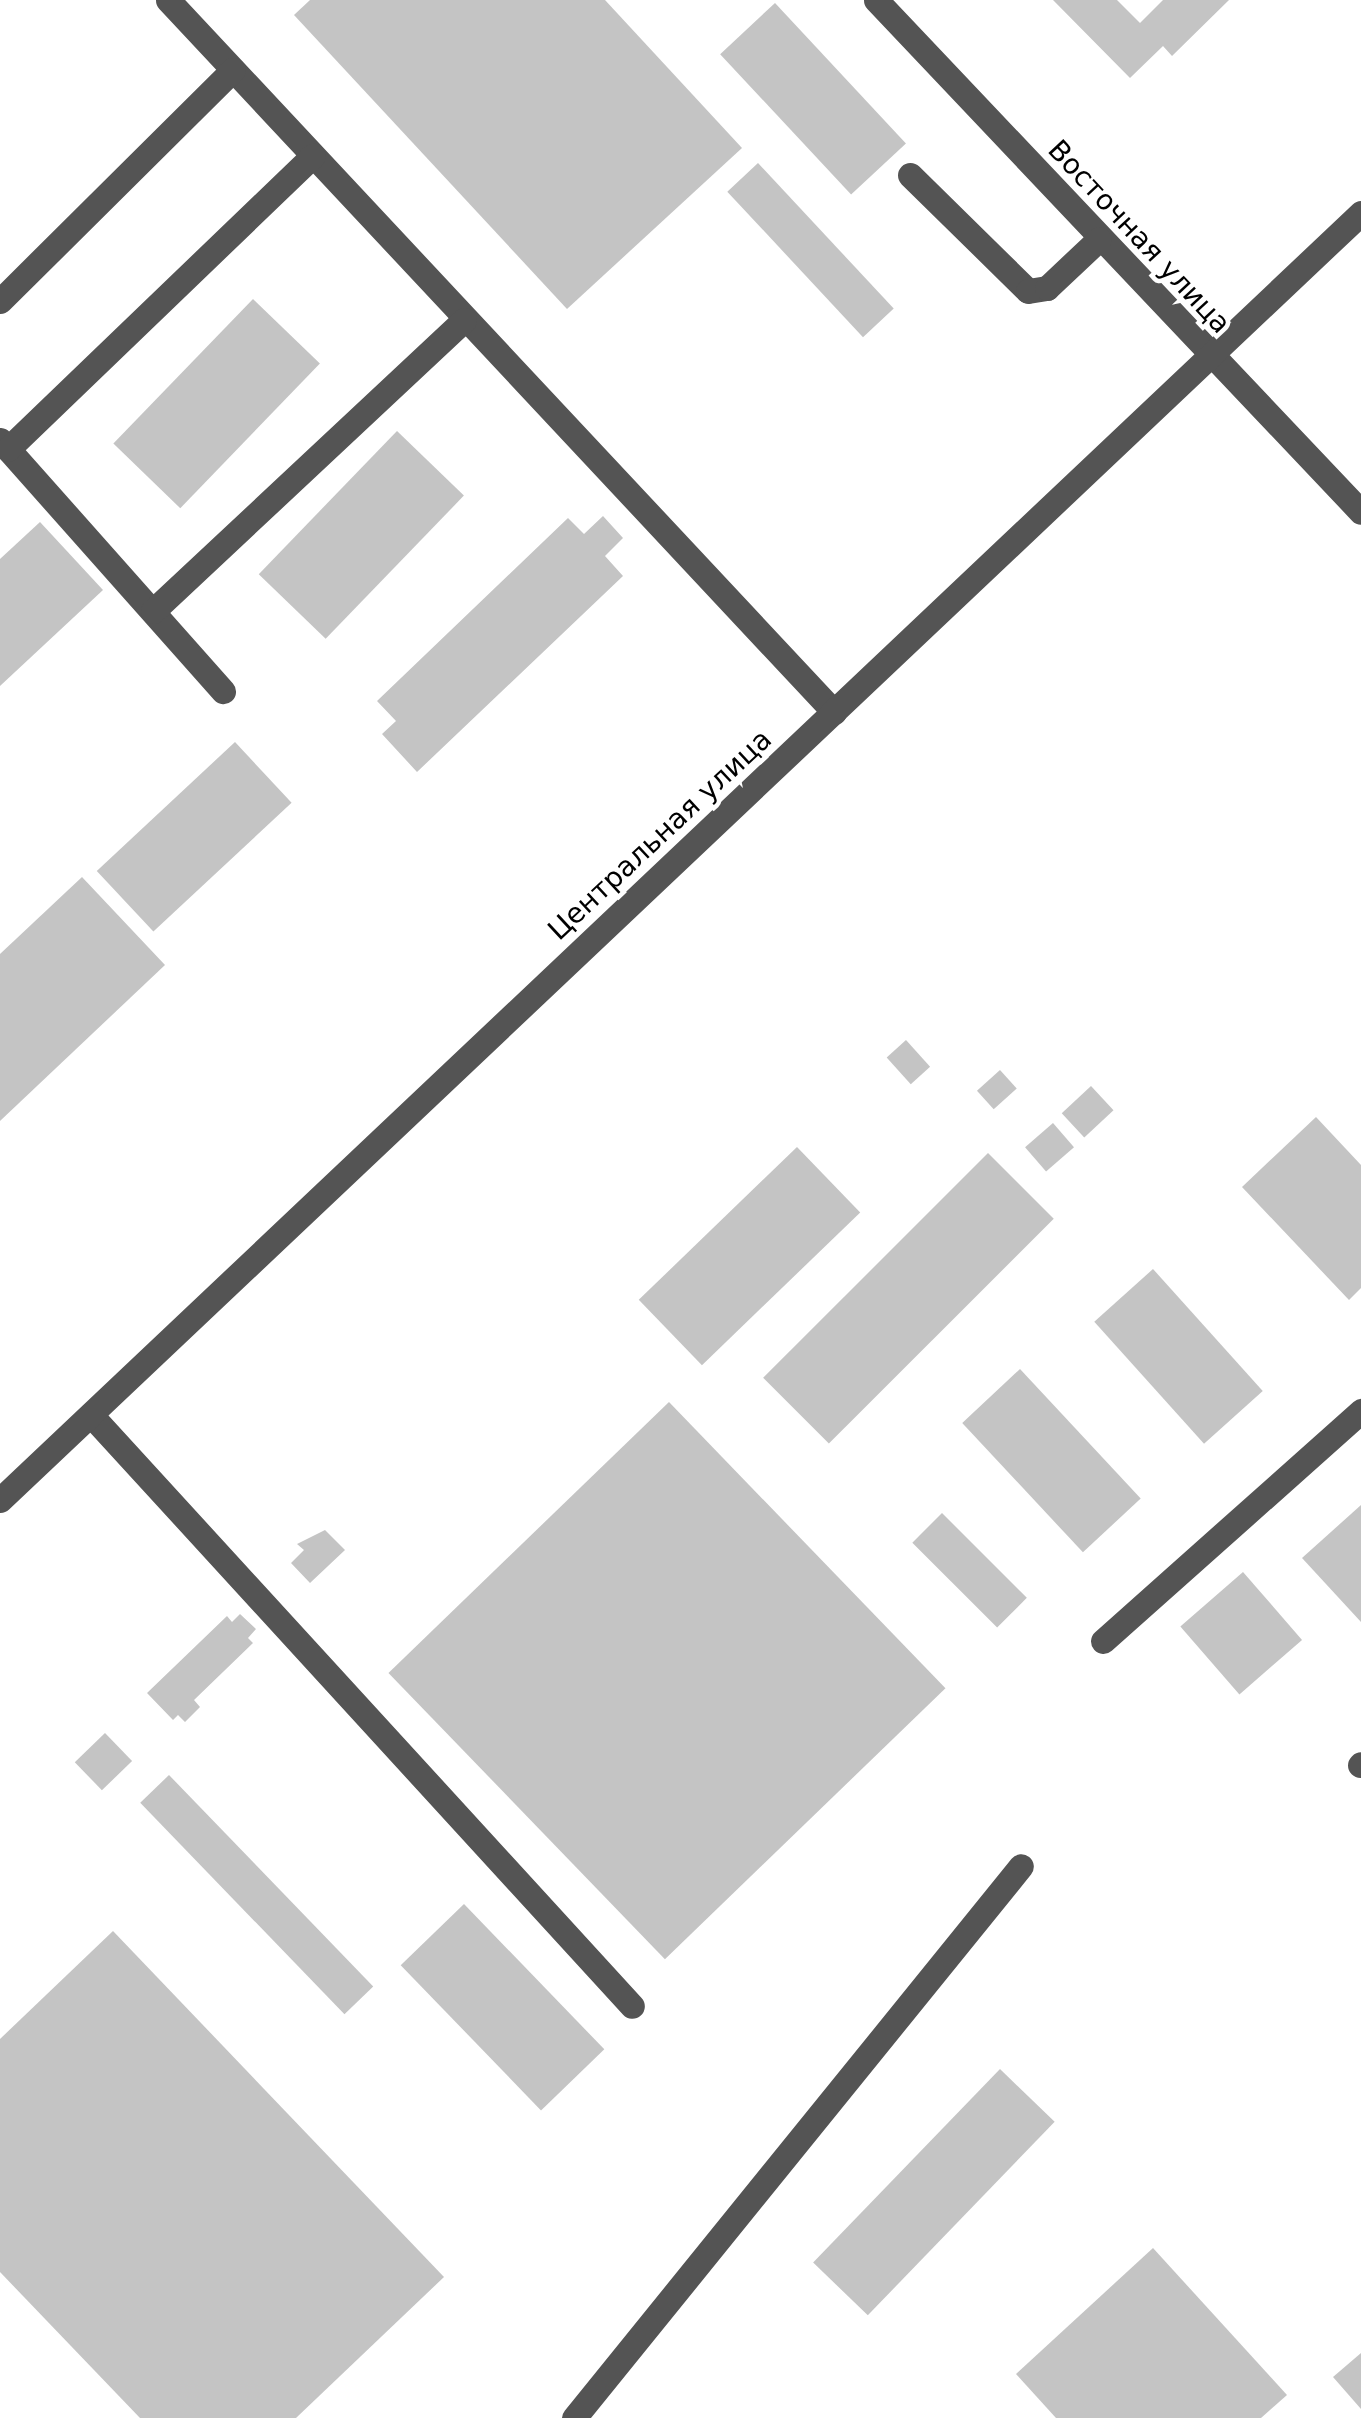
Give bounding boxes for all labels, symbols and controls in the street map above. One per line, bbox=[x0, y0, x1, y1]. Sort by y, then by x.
street label: Восточная улица bbox=[1041, 133, 1237, 341]
street label: Центральная улица bbox=[541, 723, 779, 947]

